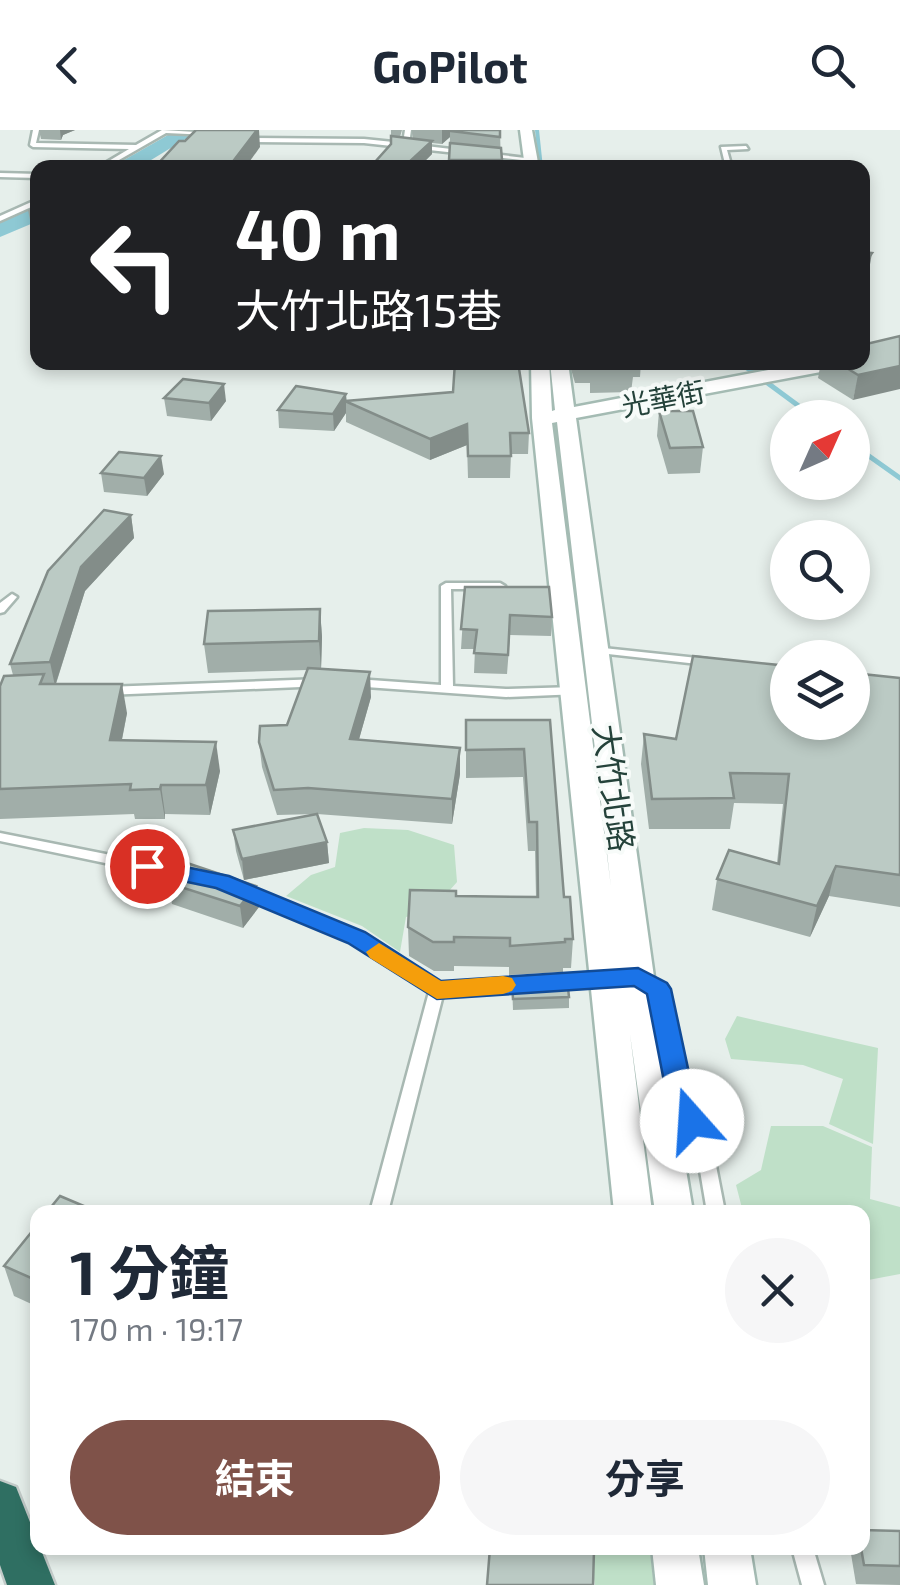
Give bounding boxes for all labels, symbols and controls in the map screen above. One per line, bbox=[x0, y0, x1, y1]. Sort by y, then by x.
icon: back bbox=[40, 38, 95, 93]
text: GoPilot bbox=[372, 38, 528, 92]
icon: search bbox=[805, 38, 860, 93]
text: 40 m bbox=[235, 190, 401, 274]
icon: left bbox=[70, 200, 200, 330]
text: 大竹北路15巷 bbox=[235, 282, 502, 336]
street label: 光華街 bbox=[618, 373, 707, 423]
north arrow bbox=[770, 400, 870, 500]
map controls bbox=[770, 400, 870, 740]
button: search bbox=[770, 520, 870, 620]
button: layers bbox=[770, 640, 870, 740]
street label: 大竹北路 bbox=[587, 722, 643, 854]
pin bbox=[105, 824, 190, 909]
icon: arrive bbox=[120, 839, 175, 894]
position arrow bbox=[640, 1069, 744, 1173]
text: 1 分鐘 bbox=[70, 1235, 229, 1307]
button: close bbox=[725, 1238, 830, 1343]
text: 170 m · 19:17 bbox=[70, 1309, 243, 1347]
button: 結束 bbox=[70, 1420, 440, 1535]
button: 分享 bbox=[460, 1420, 830, 1535]

